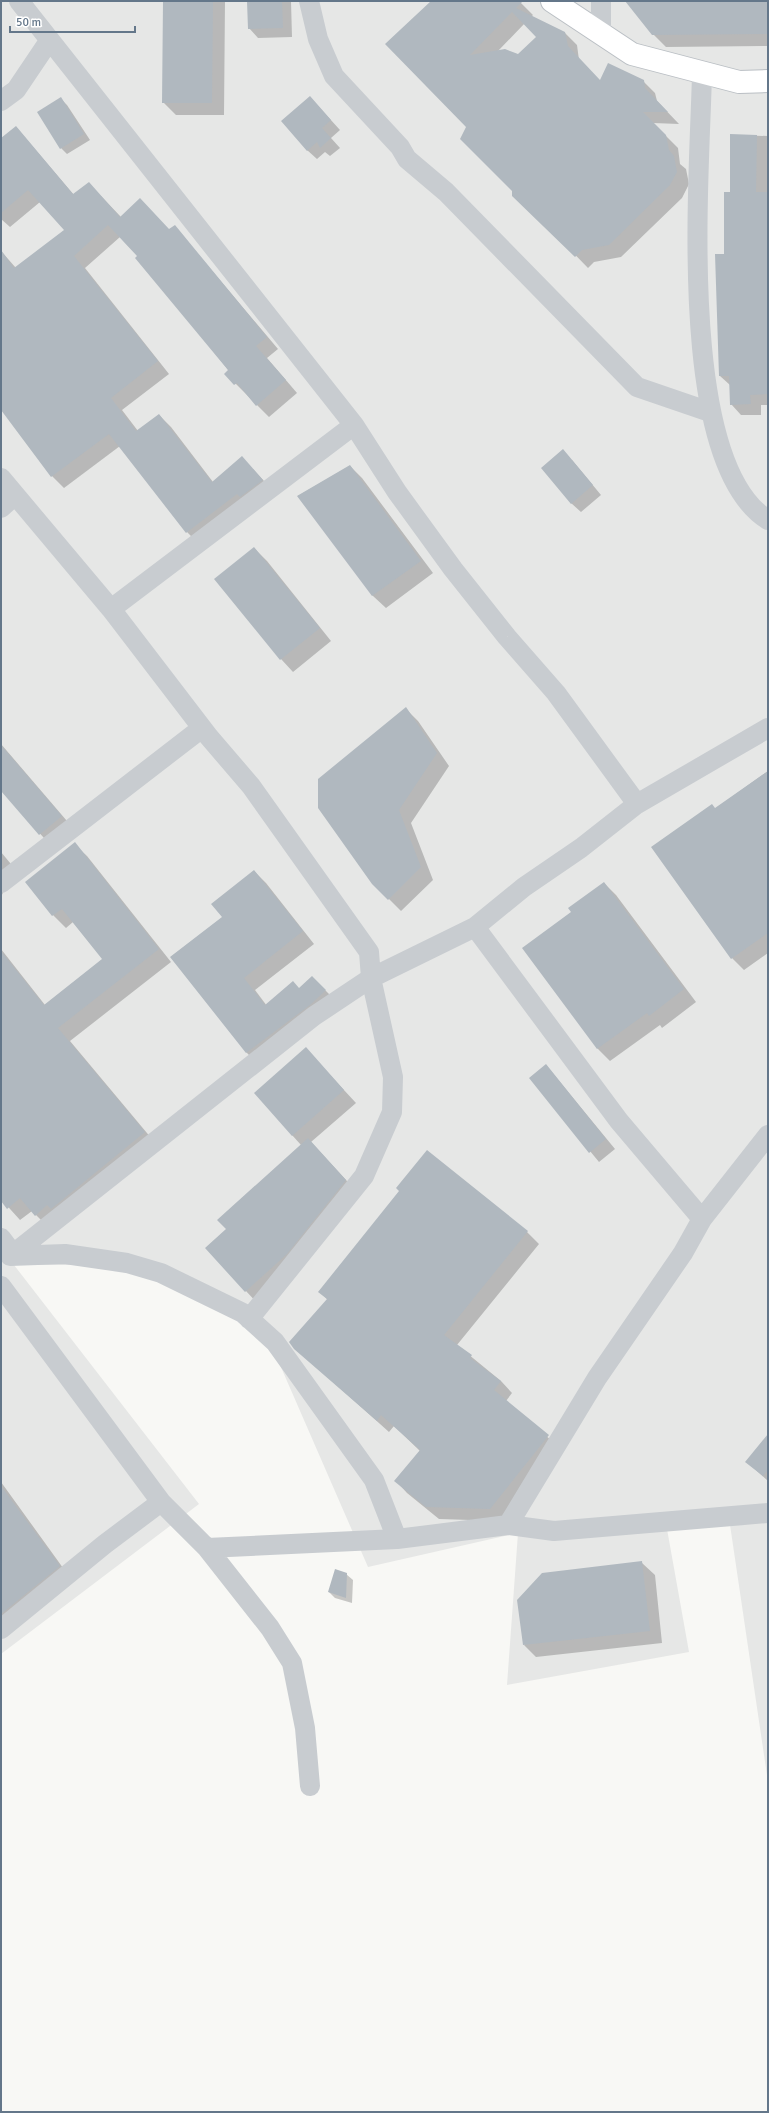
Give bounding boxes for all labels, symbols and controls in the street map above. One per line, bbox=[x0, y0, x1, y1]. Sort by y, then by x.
scale bar bbox=[10, 8, 135, 34]
text: 50 m bbox=[16, 15, 41, 30]

